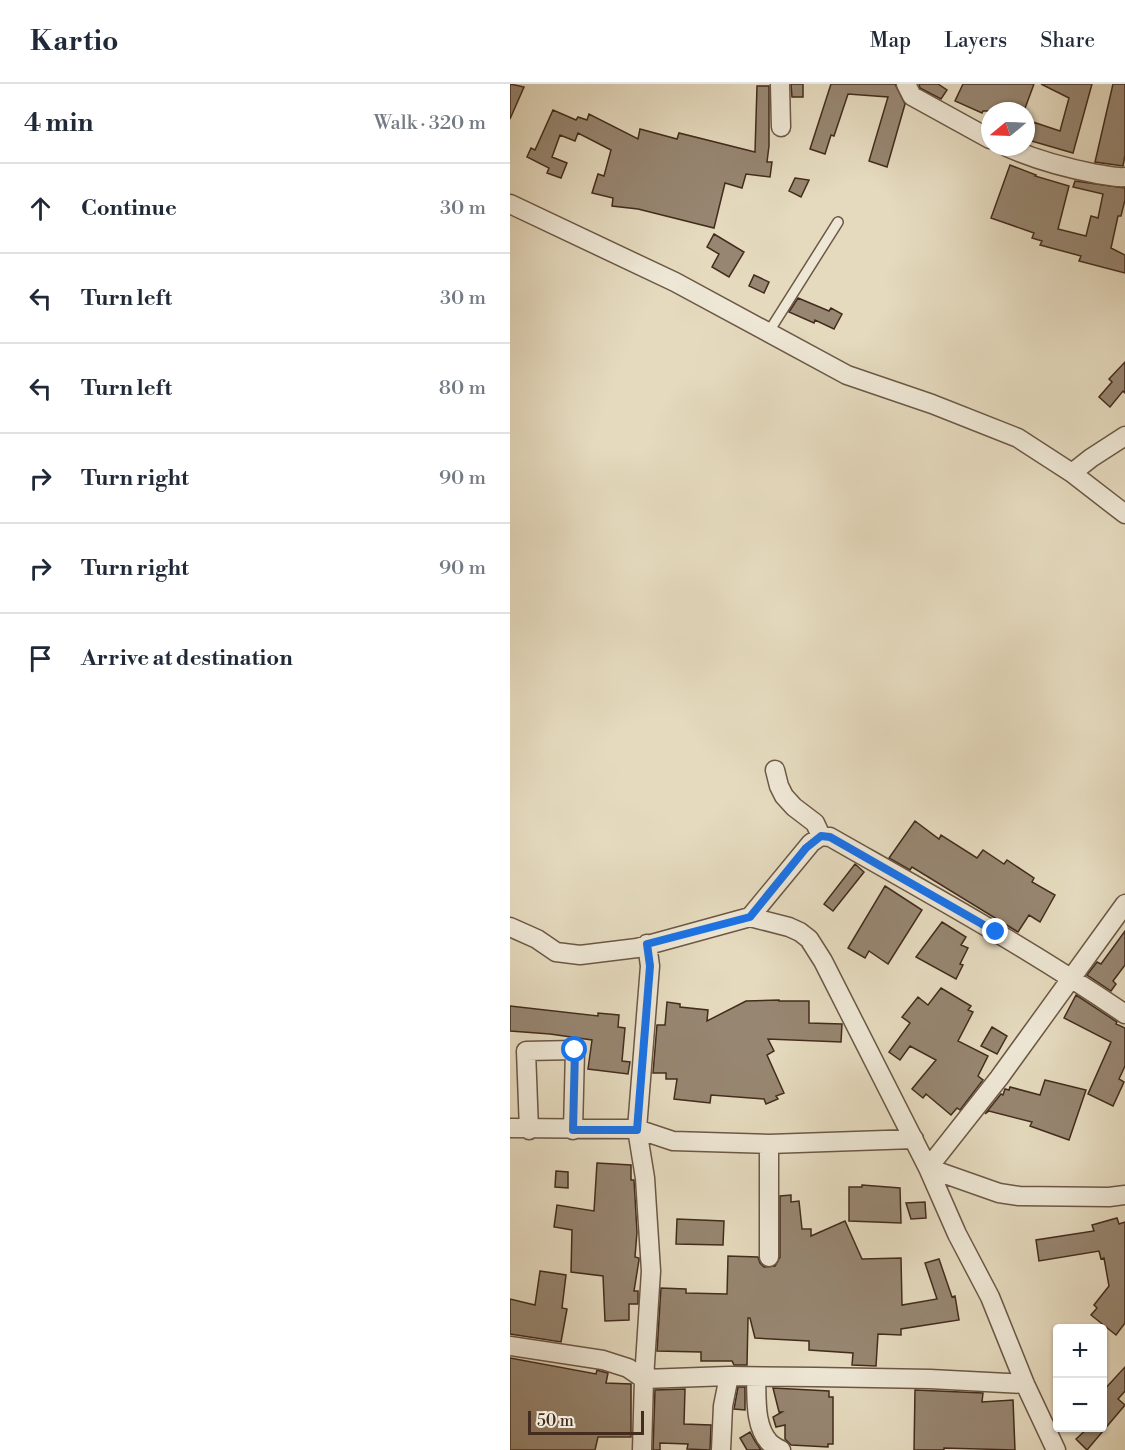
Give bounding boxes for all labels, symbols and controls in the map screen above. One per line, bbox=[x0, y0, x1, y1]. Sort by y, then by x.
text: Kartio bbox=[30, 24, 119, 59]
text: Map bbox=[870, 28, 911, 54]
text: Layers bbox=[944, 28, 1007, 54]
text: Share bbox=[1040, 28, 1095, 54]
north arrow bbox=[981, 102, 1035, 156]
text: 4 min bbox=[24, 107, 94, 139]
text: Walk · 320 m bbox=[374, 111, 486, 136]
icon: ahead bbox=[24, 192, 57, 225]
text: Continue bbox=[81, 195, 177, 222]
text: 30 m bbox=[440, 196, 486, 221]
icon: left bbox=[24, 282, 57, 315]
text: Turn left bbox=[81, 285, 172, 312]
text: 30 m bbox=[440, 286, 486, 311]
icon: left bbox=[24, 372, 57, 405]
text: Turn left bbox=[81, 375, 172, 402]
text: 80 m bbox=[439, 376, 486, 401]
icon: right bbox=[24, 462, 57, 495]
text: Turn right bbox=[81, 465, 189, 492]
text: 90 m bbox=[439, 466, 486, 491]
icon: right bbox=[24, 552, 57, 585]
text: Turn right bbox=[81, 555, 189, 582]
text: 90 m bbox=[439, 556, 486, 581]
icon: arrive bbox=[24, 642, 57, 675]
text: Arrive at destination bbox=[81, 645, 293, 672]
route end bbox=[982, 918, 1008, 944]
route start bbox=[561, 1036, 587, 1062]
map controls bbox=[1053, 1324, 1107, 1432]
button: + bbox=[1053, 1324, 1107, 1378]
button: − bbox=[1053, 1378, 1107, 1432]
scale bar bbox=[528, 1408, 644, 1436]
text: 50 m bbox=[537, 1411, 574, 1431]

